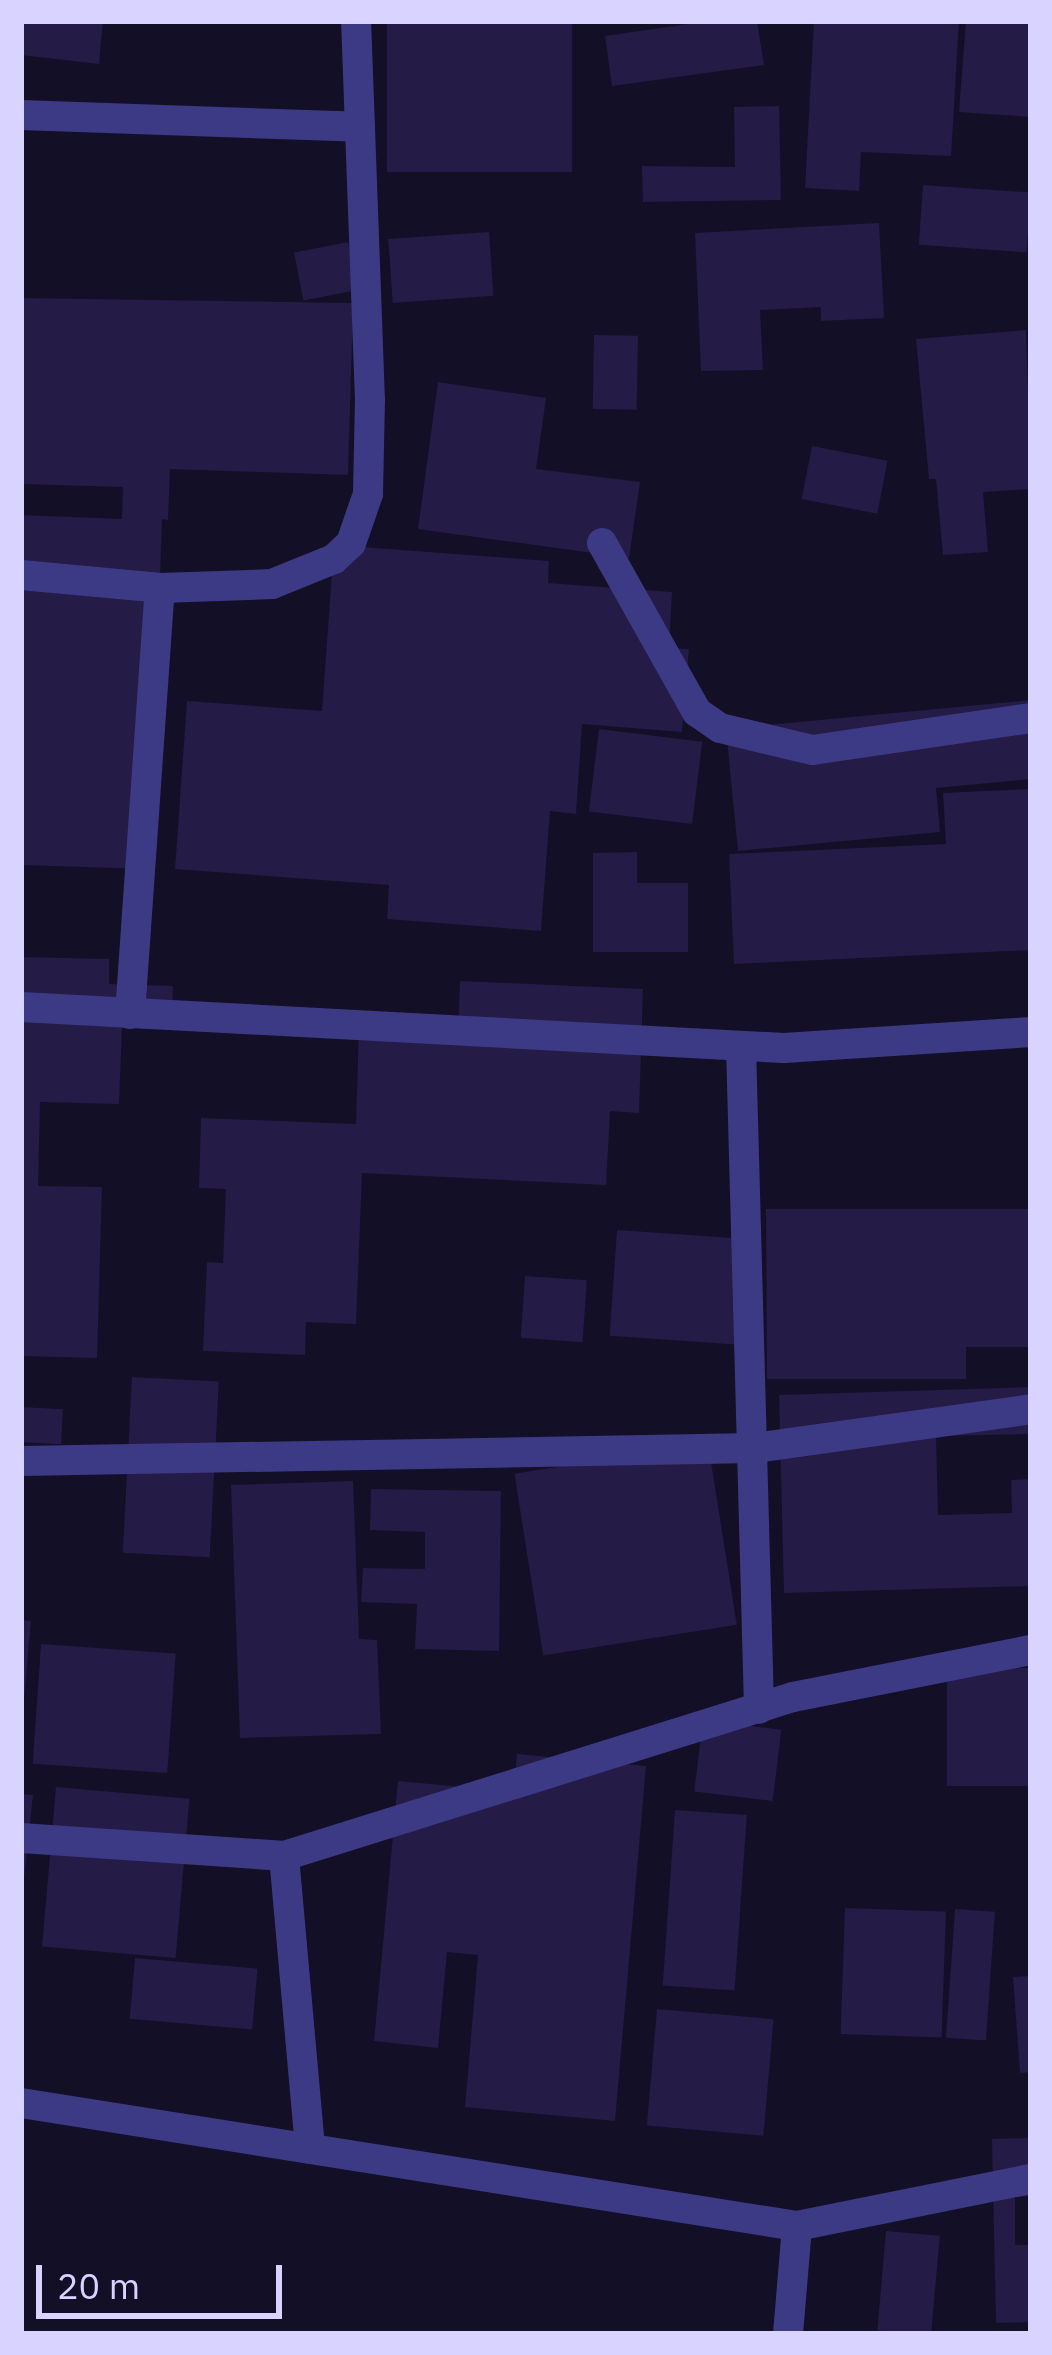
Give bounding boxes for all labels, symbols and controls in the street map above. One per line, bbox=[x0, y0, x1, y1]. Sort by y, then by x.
scale bar bbox=[42, 2241, 288, 2315]
text: 20 m bbox=[57, 2262, 140, 2309]

